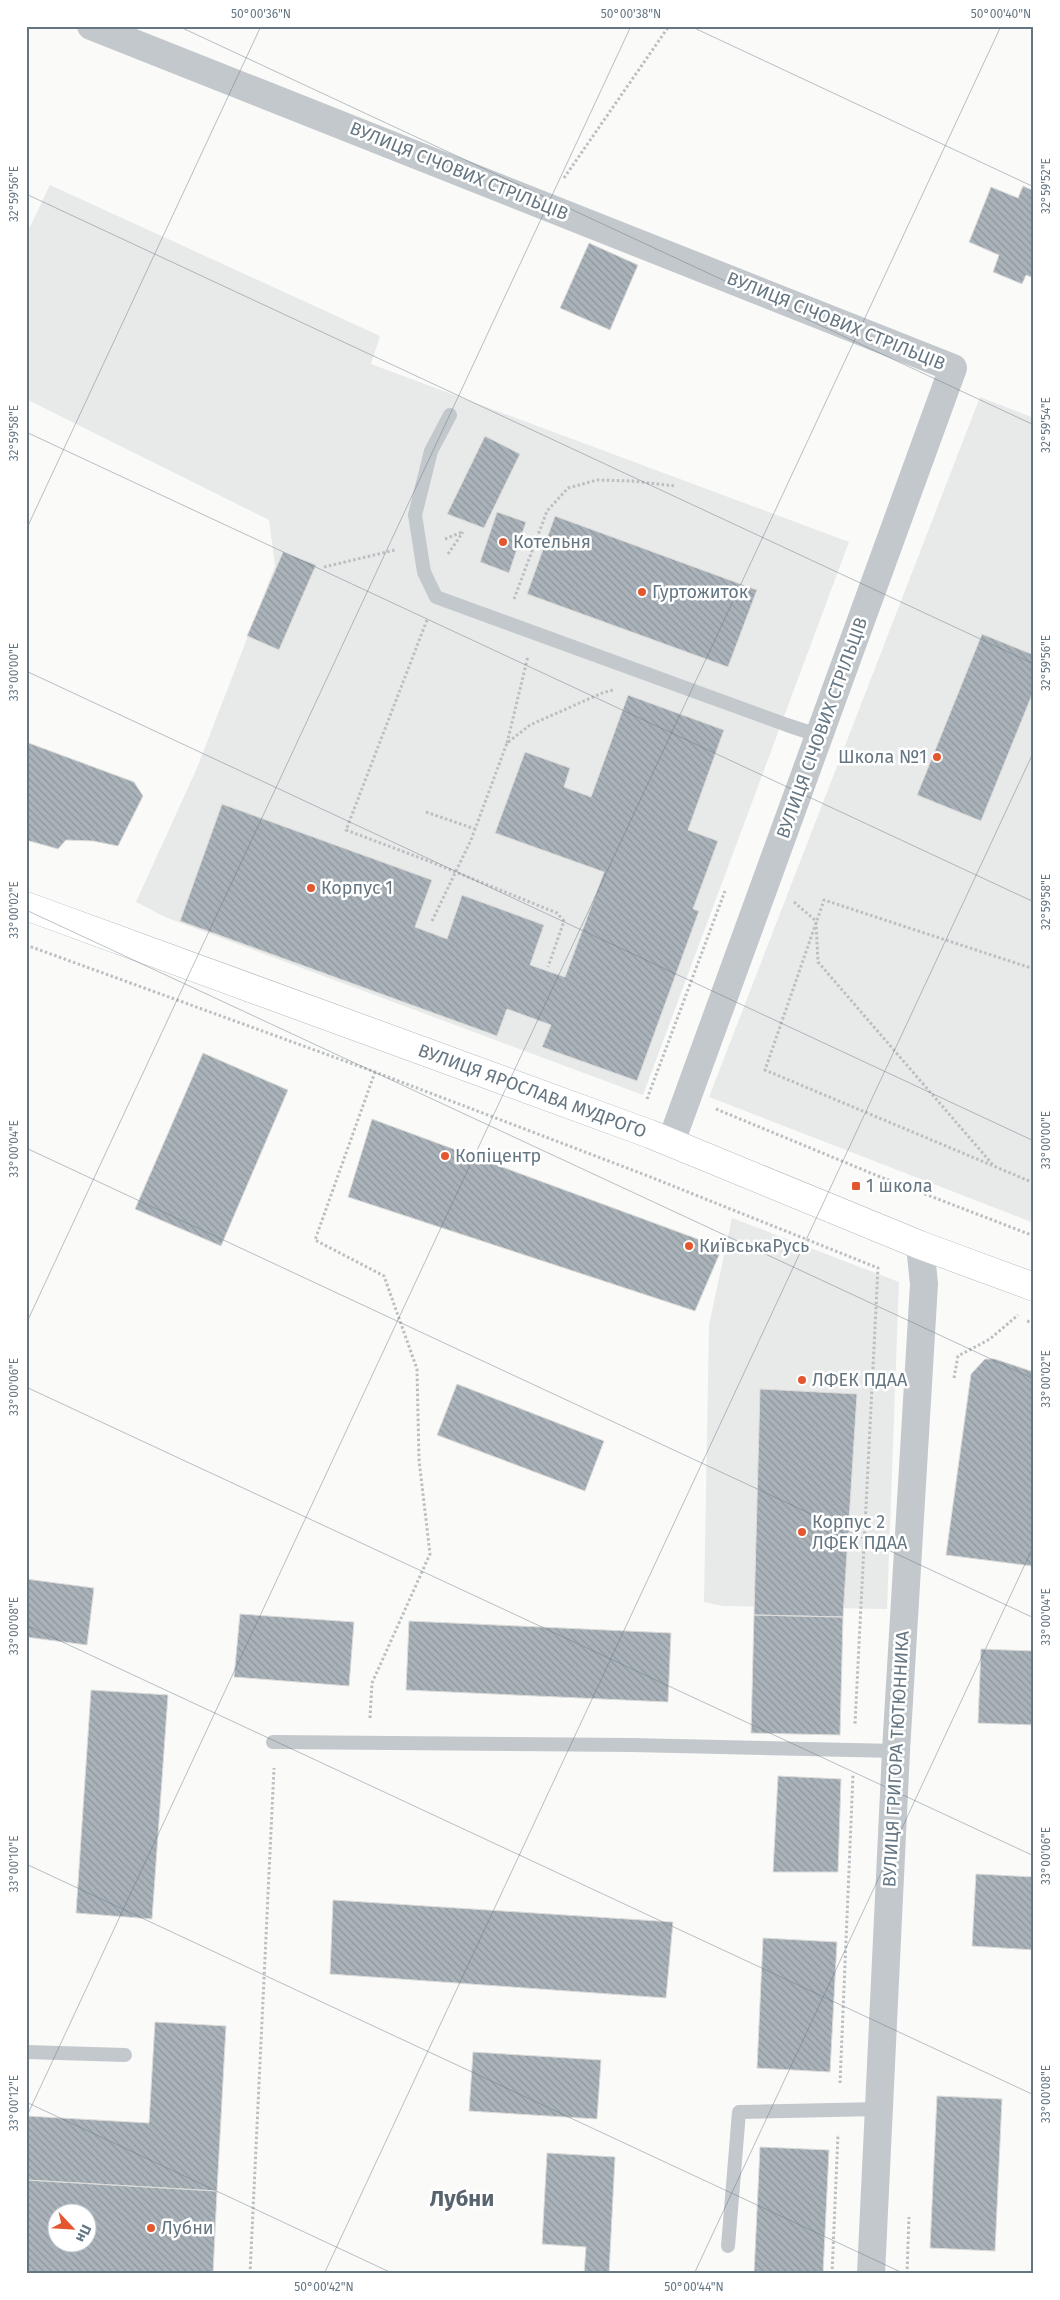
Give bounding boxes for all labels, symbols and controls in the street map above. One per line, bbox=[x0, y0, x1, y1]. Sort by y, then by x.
text: 50°00'36"N bbox=[231, 7, 291, 21]
text: 50°00'38"N bbox=[601, 7, 661, 21]
text: 50°00'40"N bbox=[971, 7, 1031, 21]
street label: ВУЛИЦЯ СІЧОВИХ СТРІЛЬЦІВ bbox=[347, 117, 571, 225]
text: 32°59'52"E bbox=[1039, 158, 1053, 214]
text: 32°59'56"E bbox=[7, 166, 21, 222]
street label: ВУЛИЦЯ СІЧОВИХ СТРІЛЬЦІВ bbox=[724, 267, 948, 375]
text: 32°59'54"E bbox=[1039, 397, 1053, 453]
text: 32°59'58"E bbox=[7, 405, 21, 461]
place label: Котельня bbox=[513, 531, 591, 553]
marker: Котельня bbox=[497, 536, 509, 548]
place label: Гуртожиток bbox=[652, 581, 749, 603]
marker: Гуртожиток bbox=[636, 586, 648, 598]
street label: ВУЛИЦЯ СІЧОВИХ СТРІЛЬЦІВ bbox=[772, 614, 872, 842]
text: 32°59'56"E bbox=[1039, 635, 1053, 691]
text: 33°00'00"E bbox=[7, 643, 21, 701]
place label: Школа №1 bbox=[838, 746, 927, 768]
marker: Школа №1 bbox=[931, 751, 943, 763]
text: 32°59'58"E bbox=[1039, 874, 1053, 930]
place label: Корпус 1 bbox=[321, 877, 393, 899]
text: 33°00'02"E bbox=[7, 881, 21, 939]
marker: Корпус 1 bbox=[305, 882, 317, 894]
street label: ВУЛИЦЯ ЯРОСЛАВА МУДРОГО bbox=[415, 1039, 650, 1143]
text: 33°00'00"E bbox=[1039, 1111, 1053, 1169]
text: 33°00'04"E bbox=[7, 1120, 21, 1178]
place label: Копіцентр bbox=[455, 1145, 541, 1167]
marker: Копіцентр bbox=[439, 1150, 451, 1162]
place label: 1 школа bbox=[866, 1175, 933, 1197]
marker: 1 школа bbox=[850, 1180, 862, 1192]
place label: КиївськаРусь bbox=[699, 1235, 809, 1257]
marker: КиївськаРусь bbox=[683, 1240, 695, 1252]
text: 33°00'02"E bbox=[1039, 1350, 1053, 1408]
text: 33°00'06"E bbox=[7, 1358, 21, 1416]
place label: ЛФЕК ПДАА bbox=[812, 1369, 908, 1391]
marker: ЛФЕК ПДАА bbox=[796, 1374, 808, 1386]
place label: Корпус 2 ЛФЕК ПДАА bbox=[812, 1511, 908, 1554]
marker: Корпус 2 ЛФЕК ПДАА bbox=[796, 1526, 808, 1538]
text: 33°00'04"E bbox=[1039, 1588, 1053, 1646]
text: 33°00'08"E bbox=[7, 1597, 21, 1655]
street label: ВУЛИЦЯ ГРИГОРА ТЮТЮННИКА bbox=[878, 1630, 914, 1888]
text: 33°00'06"E bbox=[1039, 1827, 1053, 1885]
text: 33°00'10"E bbox=[7, 1835, 21, 1893]
text: 33°00'08"E bbox=[1039, 2065, 1053, 2123]
text: 33°00'12"E bbox=[7, 2075, 21, 2131]
district label: Лубни bbox=[430, 2185, 494, 2212]
north arrow bbox=[48, 2202, 98, 2252]
place label: Лубни bbox=[161, 2217, 214, 2239]
text: Пн bbox=[72, 2222, 95, 2245]
marker: Лубни bbox=[145, 2222, 157, 2234]
text: 50°00'42"N bbox=[294, 2280, 354, 2294]
text: 50°00'44"N bbox=[664, 2280, 724, 2294]

